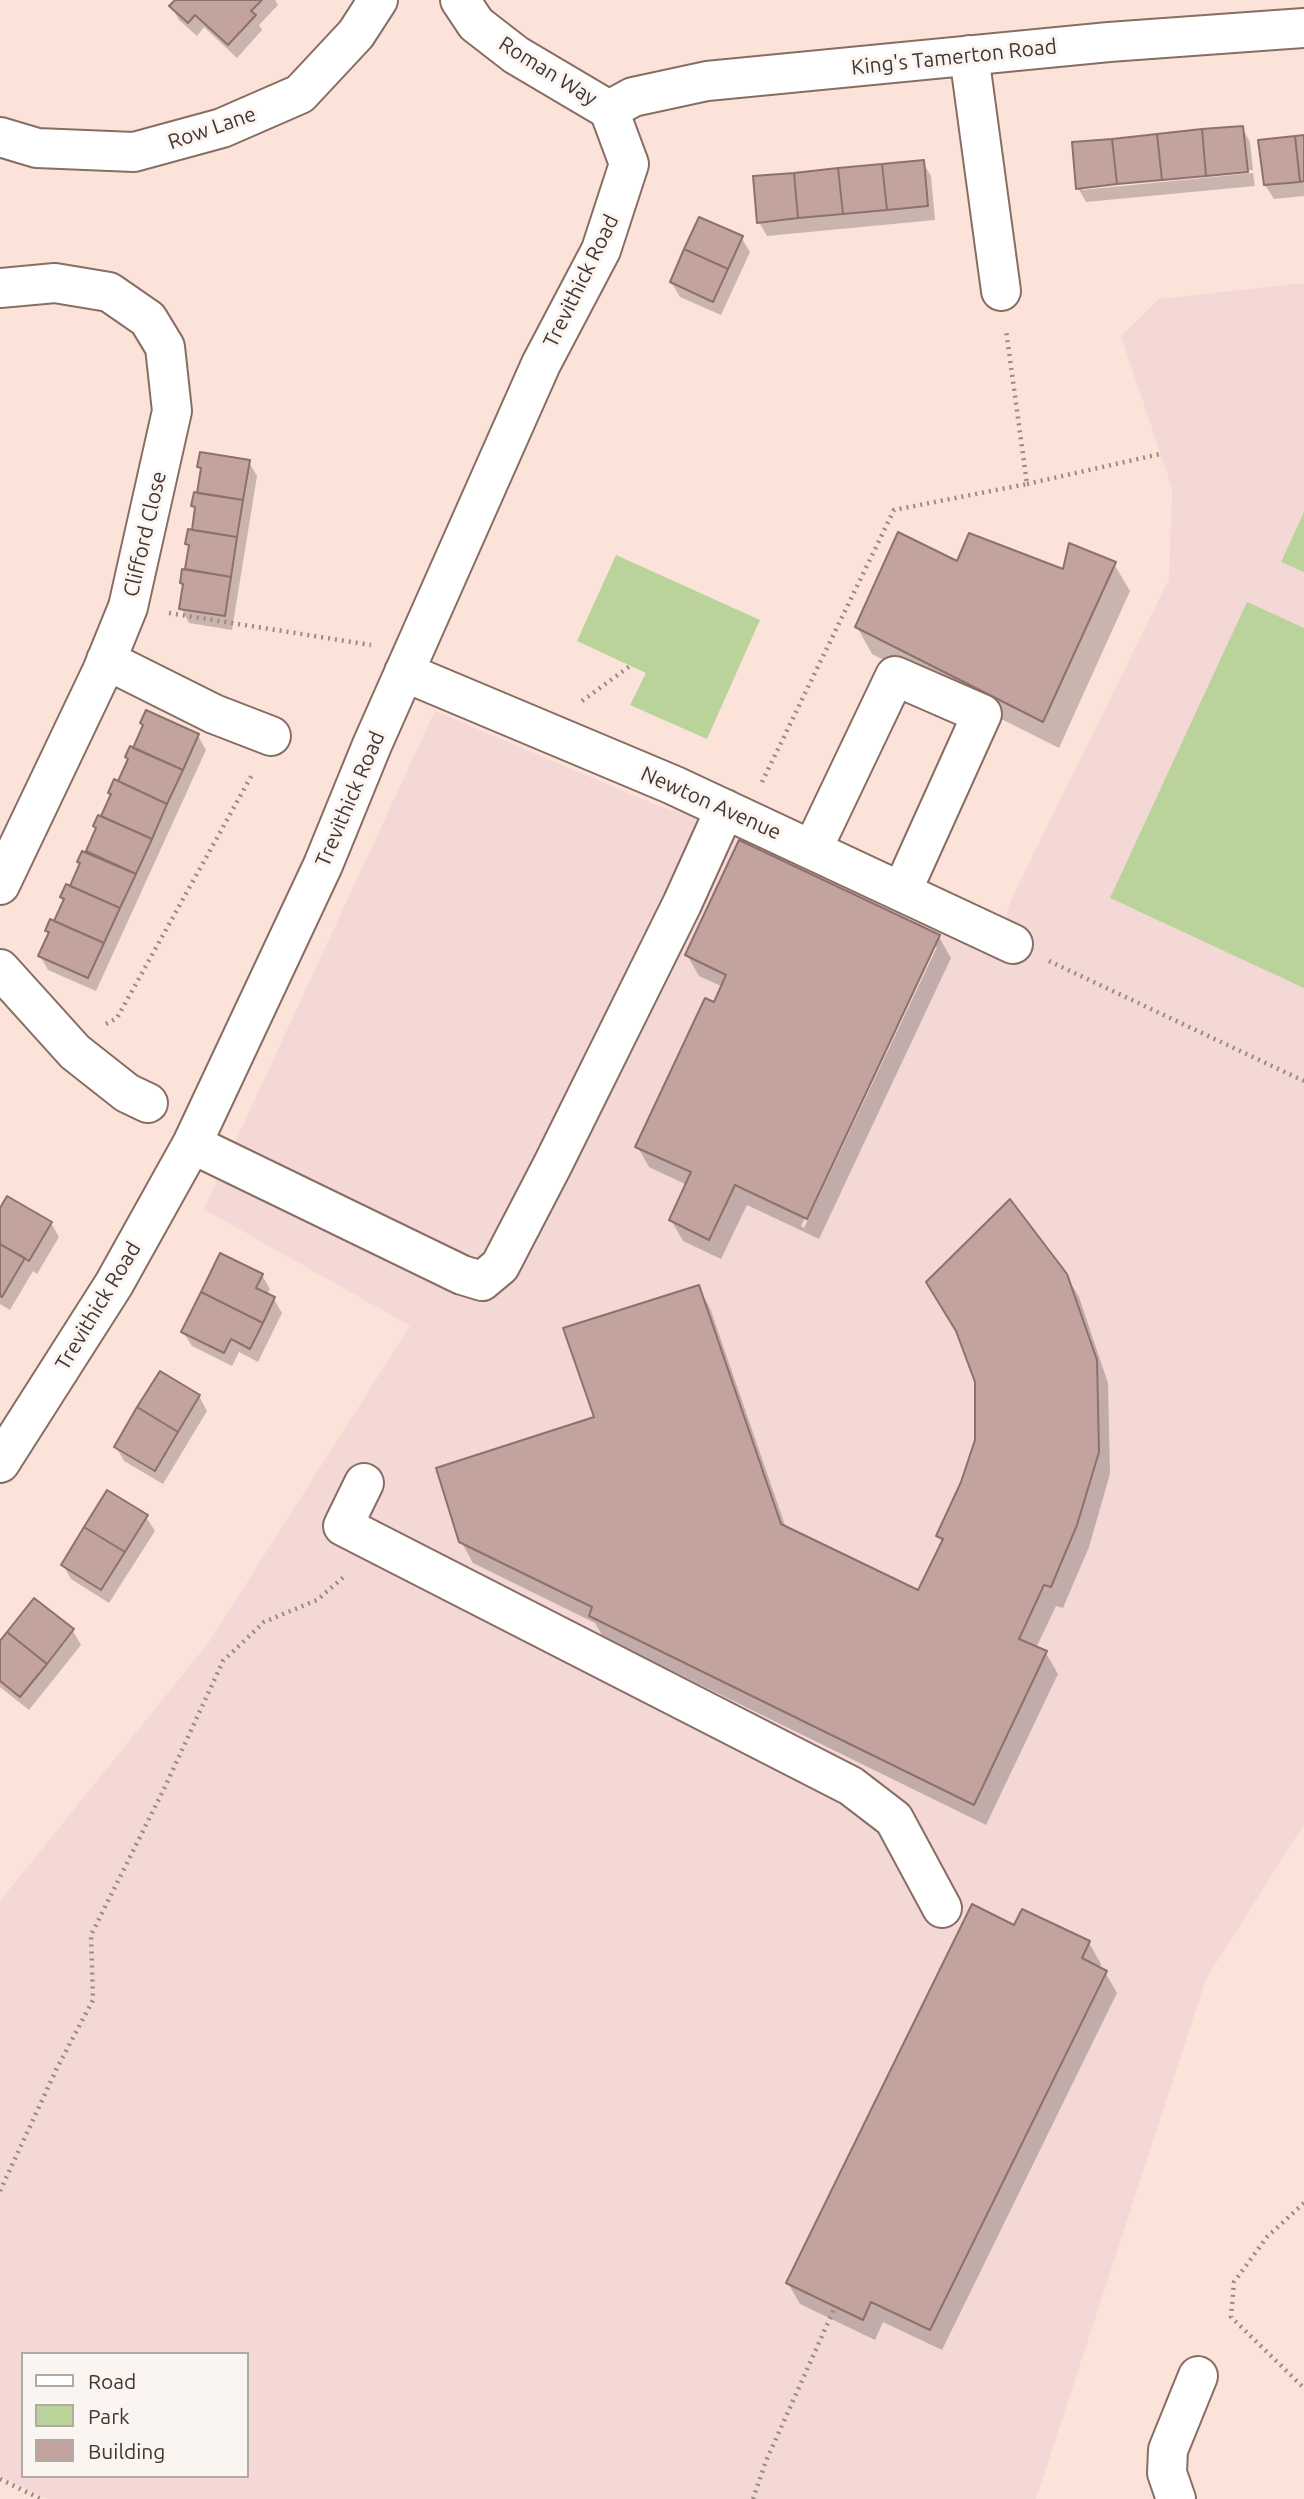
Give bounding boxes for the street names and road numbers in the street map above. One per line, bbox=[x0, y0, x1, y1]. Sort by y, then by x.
street label: Roman Way bbox=[494, 31, 602, 111]
street label: King's Tamerton Road bbox=[850, 34, 1058, 80]
street label: Row Lane bbox=[165, 101, 259, 155]
street label: Trevithick Road bbox=[538, 210, 624, 352]
street label: Clifford Close bbox=[118, 469, 172, 599]
street label: Trevithick Road bbox=[310, 727, 390, 871]
street label: Newton Avenue bbox=[637, 761, 785, 845]
street label: Trevithick Road bbox=[50, 1237, 146, 1375]

